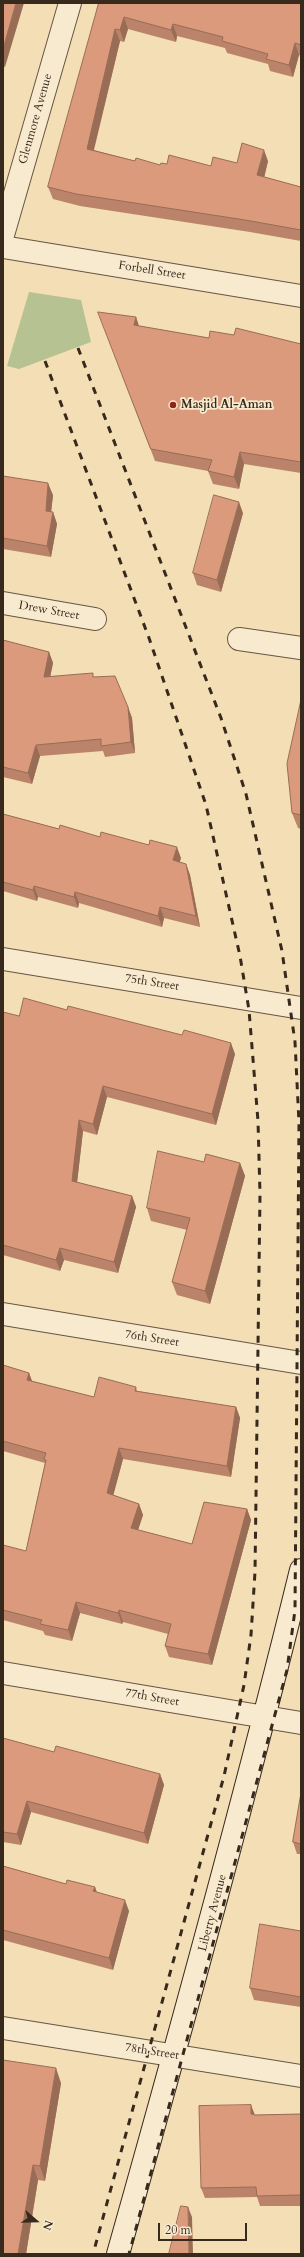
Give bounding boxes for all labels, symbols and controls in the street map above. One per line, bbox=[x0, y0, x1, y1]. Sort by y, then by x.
street label: Glenmore Avenue bbox=[16, 72, 56, 166]
street label: Forbell Street bbox=[117, 259, 187, 283]
place label: Masjid Al-Aman bbox=[181, 398, 272, 412]
marker: Masjid Al-Aman bbox=[168, 400, 178, 410]
street label: Drew Street bbox=[18, 599, 80, 623]
street label: 75th Street bbox=[124, 972, 180, 994]
street label: 76th Street bbox=[124, 1328, 180, 1350]
street label: 77th Street bbox=[124, 1686, 180, 1710]
street label: Liberty Avenue bbox=[196, 1873, 230, 1953]
street label: 78th Street bbox=[124, 2041, 180, 2063]
north arrow bbox=[16, 2201, 56, 2241]
scale bar bbox=[160, 2215, 249, 2241]
text: N bbox=[39, 2218, 56, 2232]
text: 20 m bbox=[165, 2222, 191, 2238]

